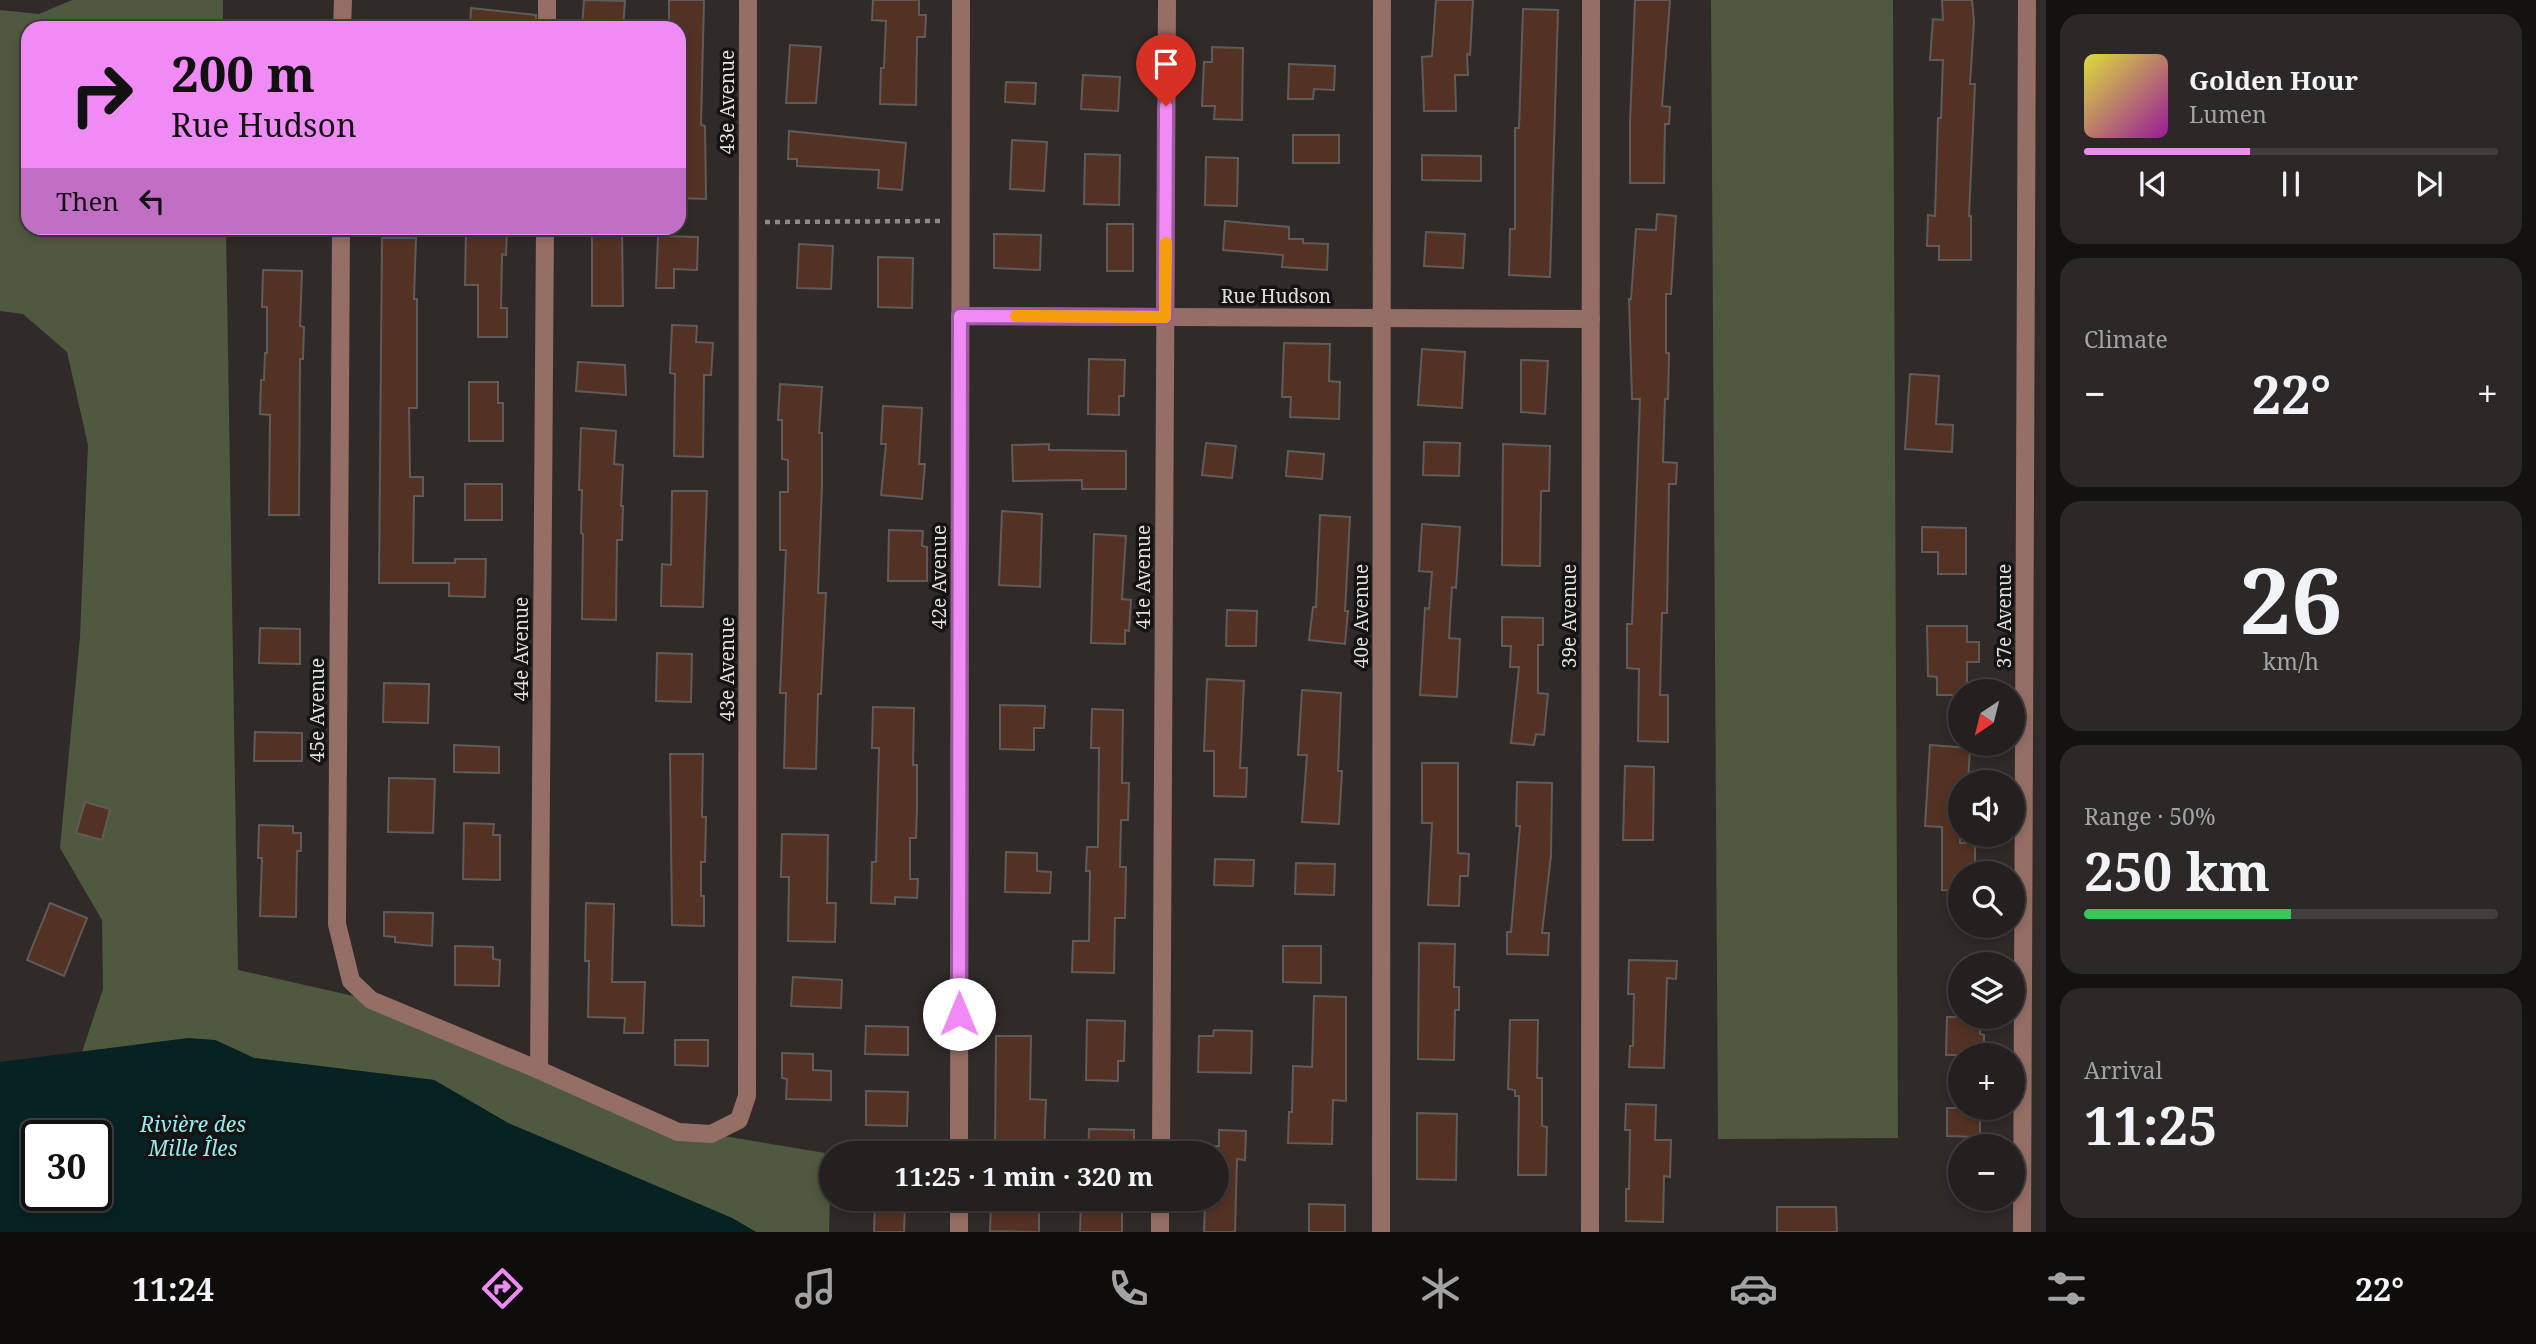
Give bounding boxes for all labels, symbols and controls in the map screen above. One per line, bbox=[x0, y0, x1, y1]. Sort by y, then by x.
pin bbox=[1136, 34, 1196, 106]
text: 200 m bbox=[171, 40, 315, 106]
icon: arrive bbox=[1147, 45, 1185, 83]
icon: right bbox=[56, 49, 147, 140]
street label: 43e Avenue bbox=[714, 50, 740, 154]
text: Golden Hour bbox=[2189, 62, 2358, 98]
text: Lumen bbox=[2189, 98, 2267, 130]
text: Rue Hudson bbox=[171, 103, 357, 146]
icon: previous bbox=[2134, 165, 2172, 203]
icon: pause bbox=[2272, 165, 2310, 203]
icon: next bbox=[2410, 165, 2448, 203]
icon: left bbox=[133, 182, 171, 220]
text: Then bbox=[56, 183, 119, 219]
street label: Rue Hudson bbox=[1221, 283, 1331, 309]
text: Climate bbox=[2084, 323, 2168, 355]
text: 22° bbox=[2252, 358, 2331, 429]
text: − bbox=[2084, 367, 2106, 419]
text: + bbox=[2477, 367, 2498, 419]
street label: 42e Avenue bbox=[926, 525, 952, 629]
street label: 41e Avenue bbox=[1130, 525, 1156, 629]
text: 26 bbox=[2240, 537, 2342, 661]
street label: 40e Avenue bbox=[1348, 564, 1374, 668]
street label: 39e Avenue bbox=[1556, 564, 1582, 668]
street label: 37e Avenue bbox=[1991, 564, 2017, 668]
street label: 44e Avenue bbox=[508, 597, 534, 701]
street label: 43e Avenue bbox=[714, 617, 740, 721]
text: km/h bbox=[2263, 645, 2319, 677]
street label: 45e Avenue bbox=[304, 658, 330, 762]
north arrow bbox=[1948, 679, 2025, 756]
map controls bbox=[1948, 679, 2025, 1211]
button: sound bbox=[1948, 770, 2025, 847]
text: Range · 50% bbox=[2084, 800, 2216, 832]
text: 250 km bbox=[2084, 835, 2270, 906]
button: search bbox=[1948, 861, 2025, 938]
button: layers bbox=[1948, 952, 2025, 1029]
position arrow bbox=[922, 977, 996, 1051]
button: + bbox=[1948, 1043, 2025, 1120]
text: Arrival bbox=[2084, 1054, 2163, 1086]
text: 11:25 bbox=[2084, 1089, 2217, 1160]
water label: Rivière des Mille Îles bbox=[139, 1110, 246, 1162]
speed limit sign: 30 bbox=[21, 1120, 112, 1211]
button: − bbox=[1948, 1134, 2025, 1211]
text: 11:25 · 1 min · 320 m bbox=[894, 1158, 1154, 1194]
icon: directions bbox=[478, 1264, 527, 1313]
icon: music bbox=[791, 1264, 840, 1313]
icon: phone bbox=[1104, 1264, 1153, 1313]
icon: climate bbox=[1416, 1264, 1465, 1313]
icon: car bbox=[1729, 1264, 1778, 1313]
icon: filters bbox=[2042, 1264, 2091, 1313]
text: 11:24 bbox=[132, 1267, 214, 1310]
text: 22° bbox=[2355, 1267, 2404, 1310]

